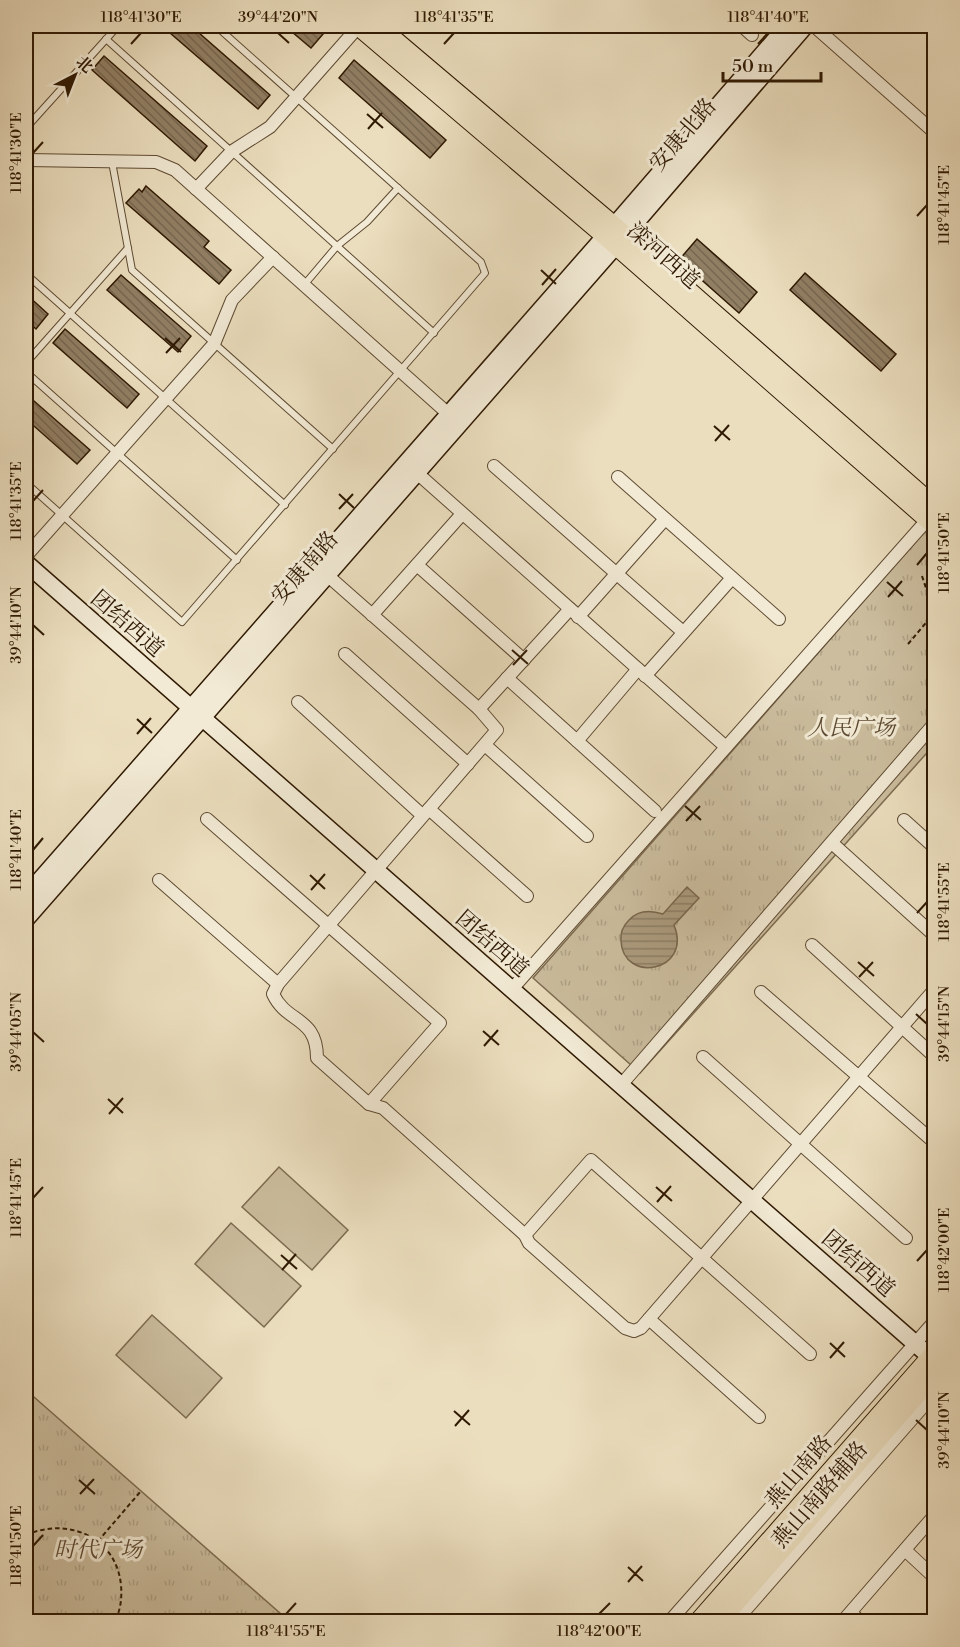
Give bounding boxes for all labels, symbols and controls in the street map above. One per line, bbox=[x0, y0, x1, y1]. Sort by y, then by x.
text: 118°41'30"E bbox=[100, 8, 182, 27]
text: 39°44'20"N bbox=[238, 8, 318, 27]
text: 118°41'35"E bbox=[414, 8, 494, 27]
text: 118°41'40"E bbox=[727, 8, 809, 27]
north arrow bbox=[45, 45, 105, 105]
scale bar bbox=[723, 45, 820, 83]
text: 北 bbox=[72, 52, 97, 77]
text: 50 m bbox=[732, 55, 774, 78]
street label: 安康北路 bbox=[644, 93, 722, 177]
text: 118°41'30"E bbox=[7, 112, 26, 194]
text: 118°41'45"E bbox=[935, 165, 954, 245]
street label: 滦河西道 bbox=[621, 217, 705, 295]
text: 118°41'35"E bbox=[7, 461, 26, 541]
text: 118°41'50"E bbox=[935, 512, 954, 594]
street label: 安康南路 bbox=[266, 526, 344, 610]
street label: 团结西道 bbox=[85, 585, 169, 663]
text: 39°44'10"N bbox=[7, 586, 26, 664]
park label: 人民广场 bbox=[807, 715, 897, 742]
text: 118°41'40"E bbox=[7, 809, 26, 891]
text: 118°41'55"E bbox=[935, 862, 954, 942]
street label: 团结西道 bbox=[450, 905, 534, 983]
text: 39°44'15"N bbox=[935, 986, 954, 1062]
text: 39°44'05"N bbox=[7, 992, 26, 1072]
text: 118°41'45"E bbox=[7, 1158, 26, 1238]
text: 118°42'00"E bbox=[935, 1208, 954, 1292]
street label: 团结西道 bbox=[816, 1225, 900, 1303]
text: 39°44'10"N bbox=[935, 1391, 954, 1469]
street label: 燕山南路 bbox=[760, 1430, 838, 1514]
street label: 燕山南路辅路 bbox=[767, 1436, 874, 1554]
text: 118°41'50"E bbox=[7, 1505, 26, 1587]
park label: 时代广场 bbox=[54, 1537, 144, 1564]
text: 118°41'55"E bbox=[246, 1622, 326, 1641]
text: 118°42'00"E bbox=[557, 1622, 641, 1641]

